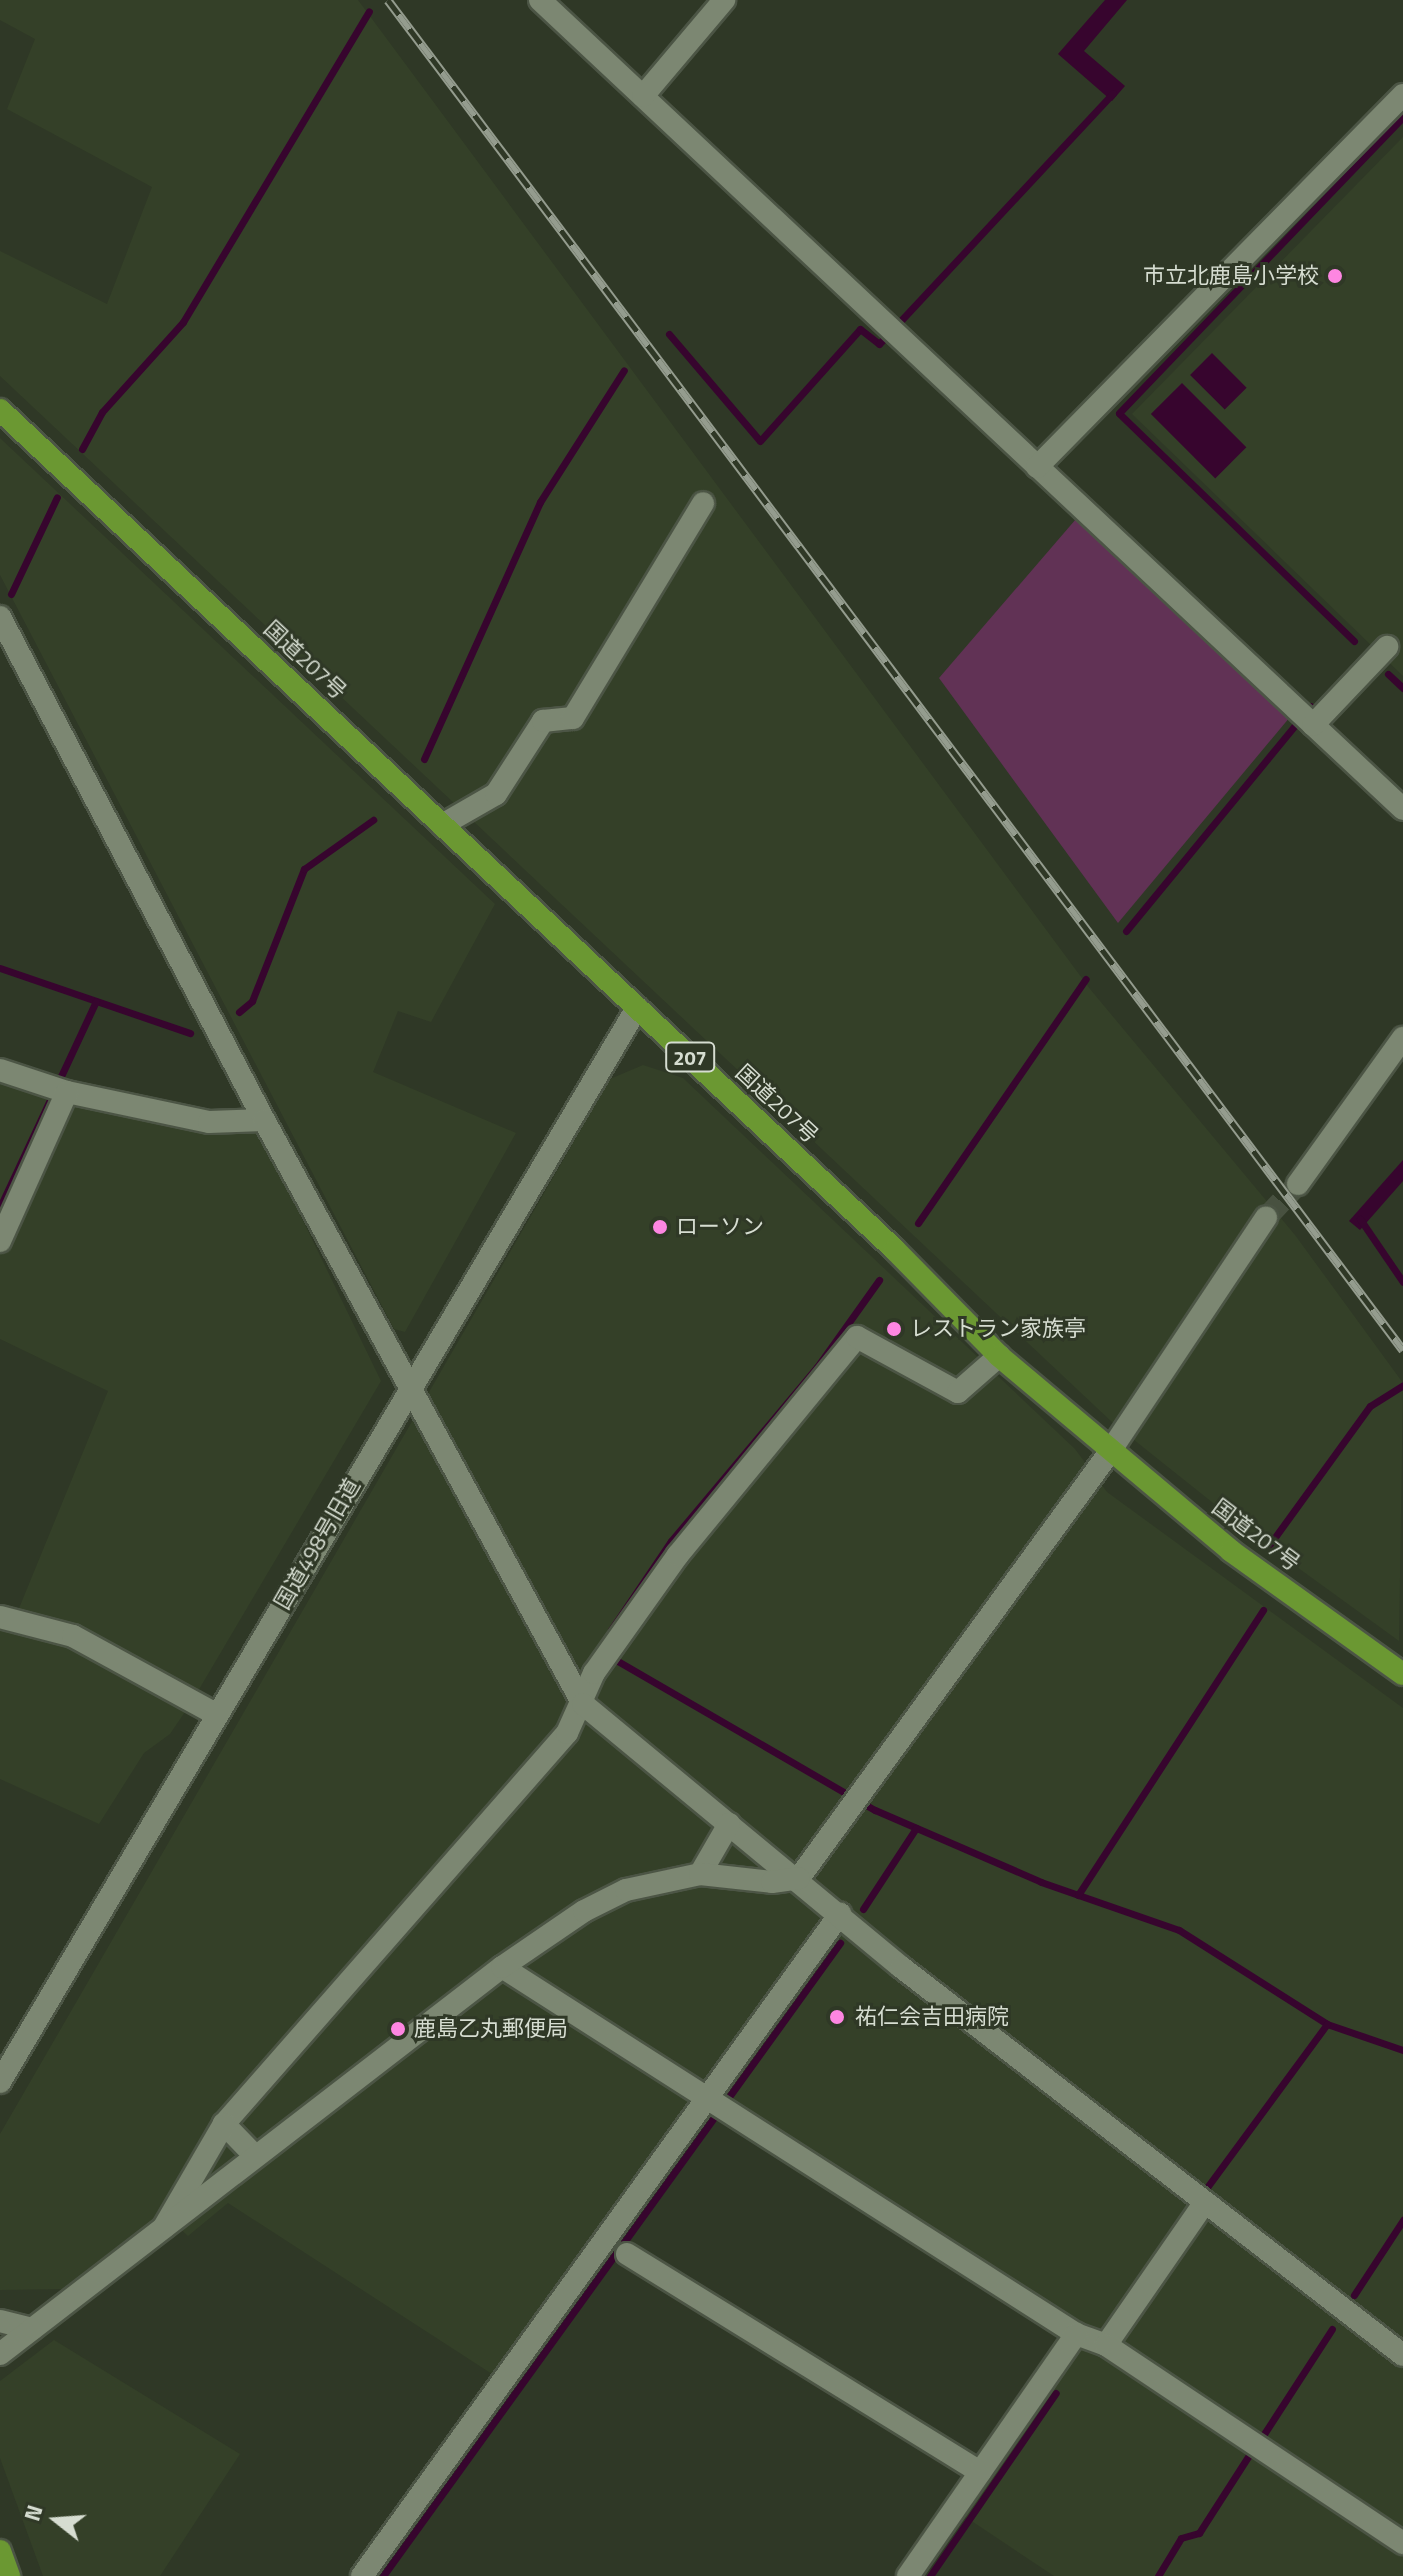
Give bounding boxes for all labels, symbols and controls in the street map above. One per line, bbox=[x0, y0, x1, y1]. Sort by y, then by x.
place label: 市立北鹿島小学校 bbox=[1143, 263, 1319, 289]
marker: 市立北鹿島小学校 bbox=[1326, 267, 1344, 285]
street label: 国道207号 bbox=[258, 615, 352, 705]
road number: 207 bbox=[664, 1041, 716, 1073]
street label: 国道207号 bbox=[730, 1059, 824, 1149]
place label: ローソン bbox=[676, 1214, 764, 1240]
marker: ローソン bbox=[651, 1218, 669, 1236]
place label: レストラン家族亭 bbox=[910, 1316, 1086, 1342]
marker: レストラン家族亭 bbox=[885, 1320, 903, 1338]
street label: 国道498号旧道 bbox=[269, 1474, 365, 1614]
street label: 国道207号 bbox=[1207, 1493, 1305, 1577]
place label: 祐仁会吉田病院 bbox=[855, 2004, 1009, 2030]
marker: 祐仁会吉田病院 bbox=[826, 2006, 848, 2028]
place label: 鹿島乙丸郵便局 bbox=[414, 2016, 568, 2042]
marker: 鹿島乙丸郵便局 bbox=[389, 2020, 407, 2038]
north arrow bbox=[16, 2480, 96, 2560]
text: N bbox=[15, 2501, 52, 2525]

